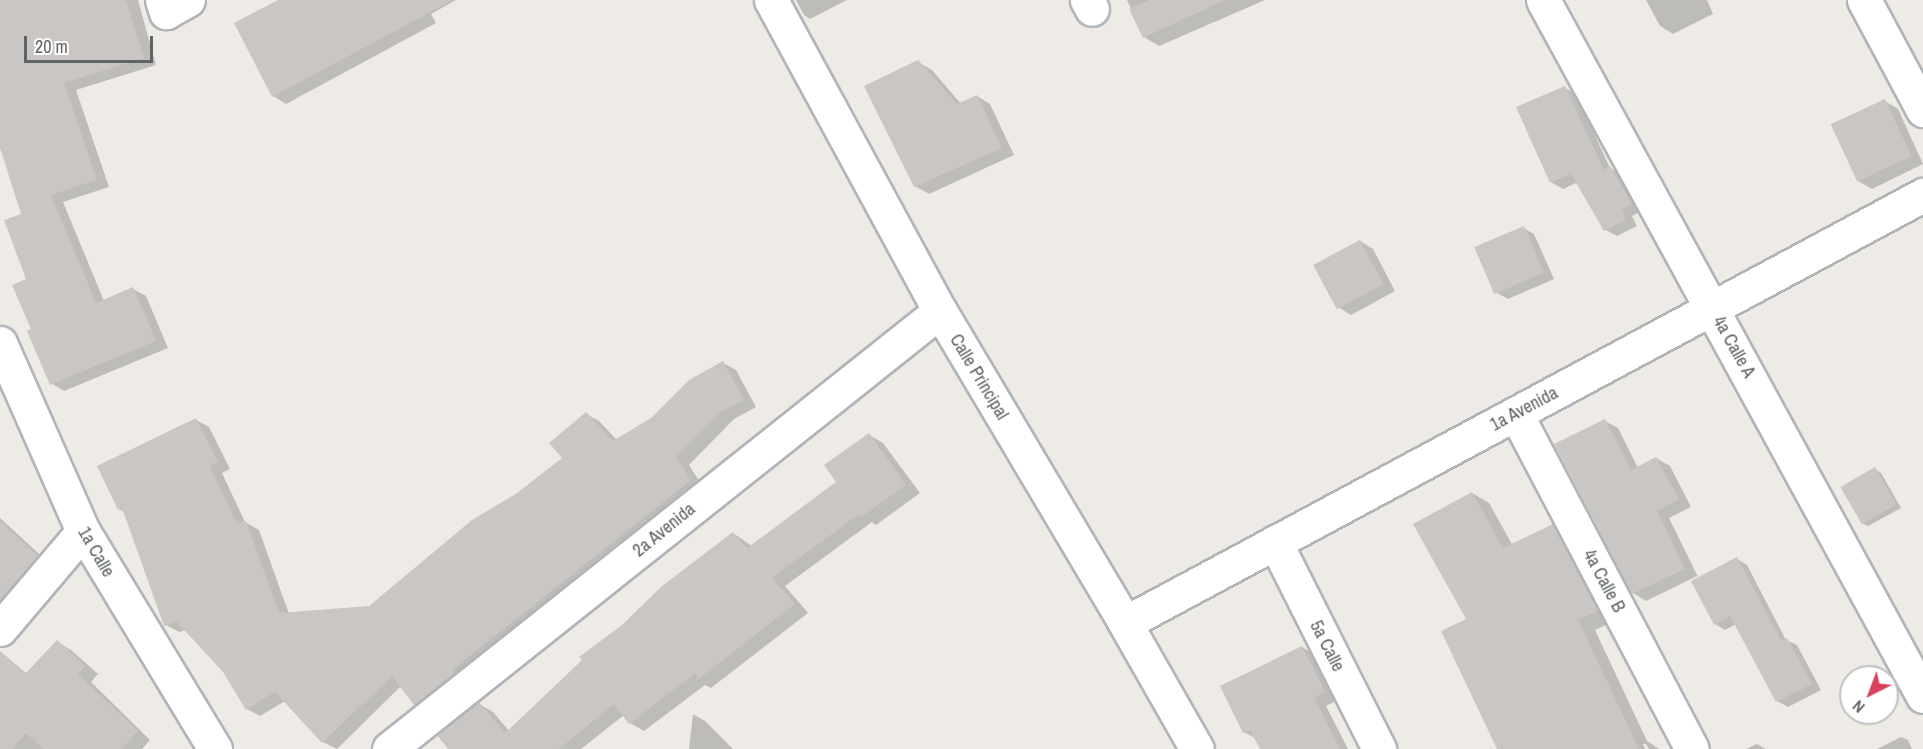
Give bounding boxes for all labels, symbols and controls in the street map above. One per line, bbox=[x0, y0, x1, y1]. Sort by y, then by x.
scale bar bbox=[27, 24, 156, 62]
text: 20 m bbox=[35, 34, 68, 59]
street label: 4a Calle A bbox=[1708, 312, 1760, 382]
street label: Calle Principal bbox=[945, 330, 1013, 424]
street label: 1a Avenida bbox=[1486, 382, 1562, 436]
street label: 2a Avenida bbox=[628, 498, 700, 562]
street label: 1a Calle bbox=[73, 523, 119, 581]
street label: 4a Calle B bbox=[1578, 546, 1630, 616]
street label: 5a Calle bbox=[1305, 617, 1349, 675]
north arrow bbox=[1839, 665, 1899, 725]
text: N bbox=[1847, 696, 1869, 718]

